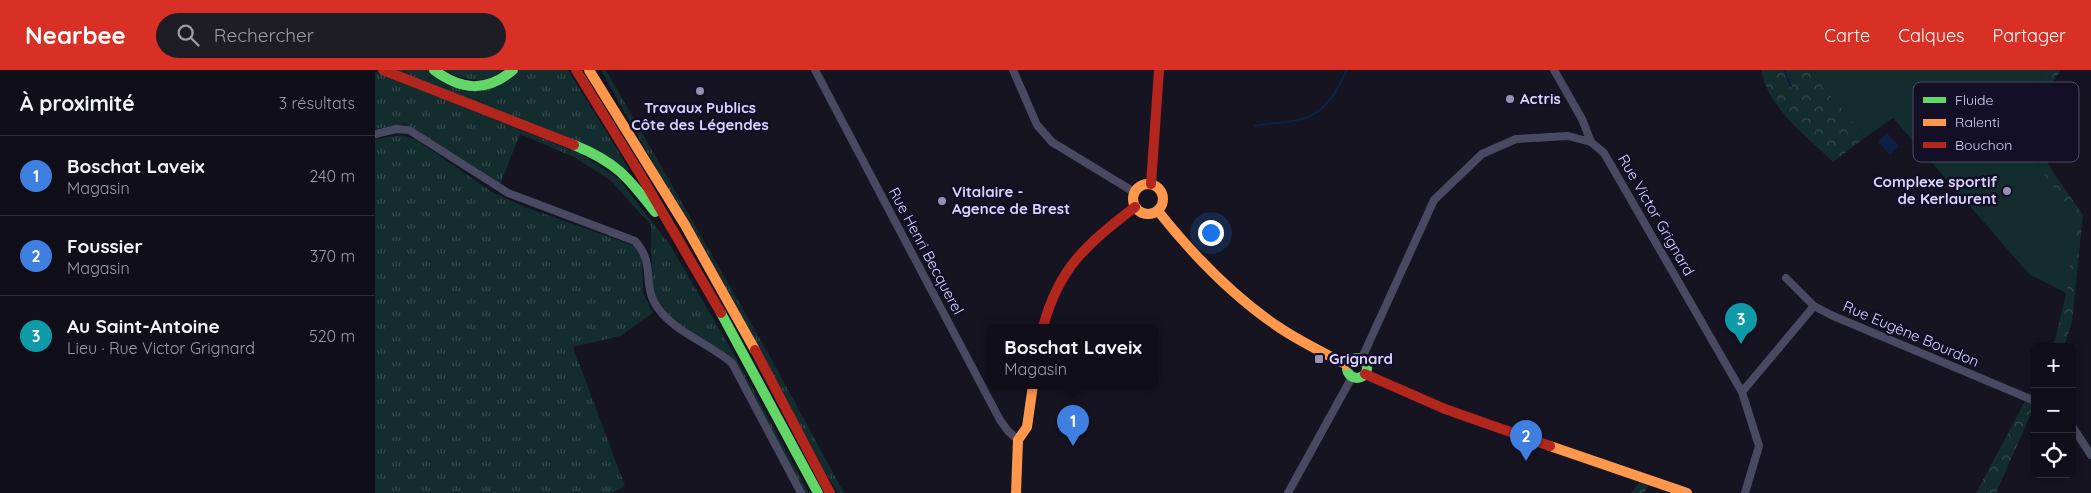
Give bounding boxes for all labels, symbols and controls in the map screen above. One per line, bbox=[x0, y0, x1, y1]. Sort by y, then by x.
search box bbox=[156, 13, 506, 58]
text: Nearbee bbox=[25, 20, 126, 50]
icon: search bbox=[174, 21, 202, 49]
text: Rechercher bbox=[214, 23, 314, 47]
text: Carte bbox=[1824, 24, 1870, 47]
text: Calques bbox=[1898, 24, 1965, 47]
text: Partager bbox=[1993, 24, 2066, 47]
legend bbox=[1913, 82, 2079, 162]
marker: Travaux Publics Côte des Légendes bbox=[694, 85, 706, 97]
place label: Actris bbox=[1520, 89, 1561, 108]
text: À proximité bbox=[20, 90, 135, 116]
text: Fluide bbox=[1955, 91, 1994, 109]
text: 3 résultats bbox=[279, 93, 355, 113]
marker: Actris bbox=[1504, 93, 1516, 105]
place label: Travaux Publics Côte des Légendes bbox=[631, 98, 769, 134]
text: Ralenti bbox=[1955, 113, 2000, 131]
text: Bouchon bbox=[1955, 136, 2012, 154]
street label: Rue Victor Grignard bbox=[1614, 151, 1699, 279]
text: Boschat Laveix bbox=[67, 154, 204, 178]
text: 1 bbox=[33, 166, 39, 186]
text: 240 m bbox=[309, 166, 355, 186]
place label: Complexe sportif de Kerlaurent bbox=[1873, 172, 1997, 208]
text: Magasin bbox=[67, 178, 130, 198]
place label: Vitalaire - Agence de Brest bbox=[952, 182, 1070, 218]
street label: Rue Henri Becquerel bbox=[885, 184, 968, 318]
marker: Complexe sportif de Kerlaurent bbox=[2001, 185, 2013, 197]
marker: Vitalaire - Agence de Brest bbox=[936, 195, 948, 207]
your location bbox=[1198, 220, 1224, 246]
text: Foussier bbox=[67, 234, 143, 258]
text: 2 bbox=[31, 246, 41, 266]
text: 370 m bbox=[310, 246, 355, 266]
text: Magasin bbox=[67, 258, 130, 278]
street label: Rue Eugène Bourdon bbox=[1840, 296, 1982, 371]
pin: 3 bbox=[1725, 303, 1757, 344]
text: Au Saint-Antoine bbox=[67, 314, 220, 338]
popup bbox=[987, 324, 1159, 389]
text: 3 bbox=[32, 326, 40, 346]
text: 520 m bbox=[309, 326, 355, 346]
text: Boschat Laveix bbox=[1004, 335, 1142, 359]
text: Lieu · Rue Victor Grignard bbox=[67, 338, 255, 358]
map controls bbox=[2031, 343, 2076, 478]
button: + bbox=[2031, 343, 2076, 388]
place label: Grignard bbox=[1329, 349, 1393, 368]
marker: Grignard bbox=[1313, 353, 1325, 365]
text: Magasin bbox=[1004, 359, 1067, 379]
button: − bbox=[2031, 388, 2076, 433]
pin: 1 bbox=[1057, 405, 1089, 446]
pin: 2 bbox=[1510, 420, 1542, 461]
button: locate bbox=[2031, 433, 2076, 478]

